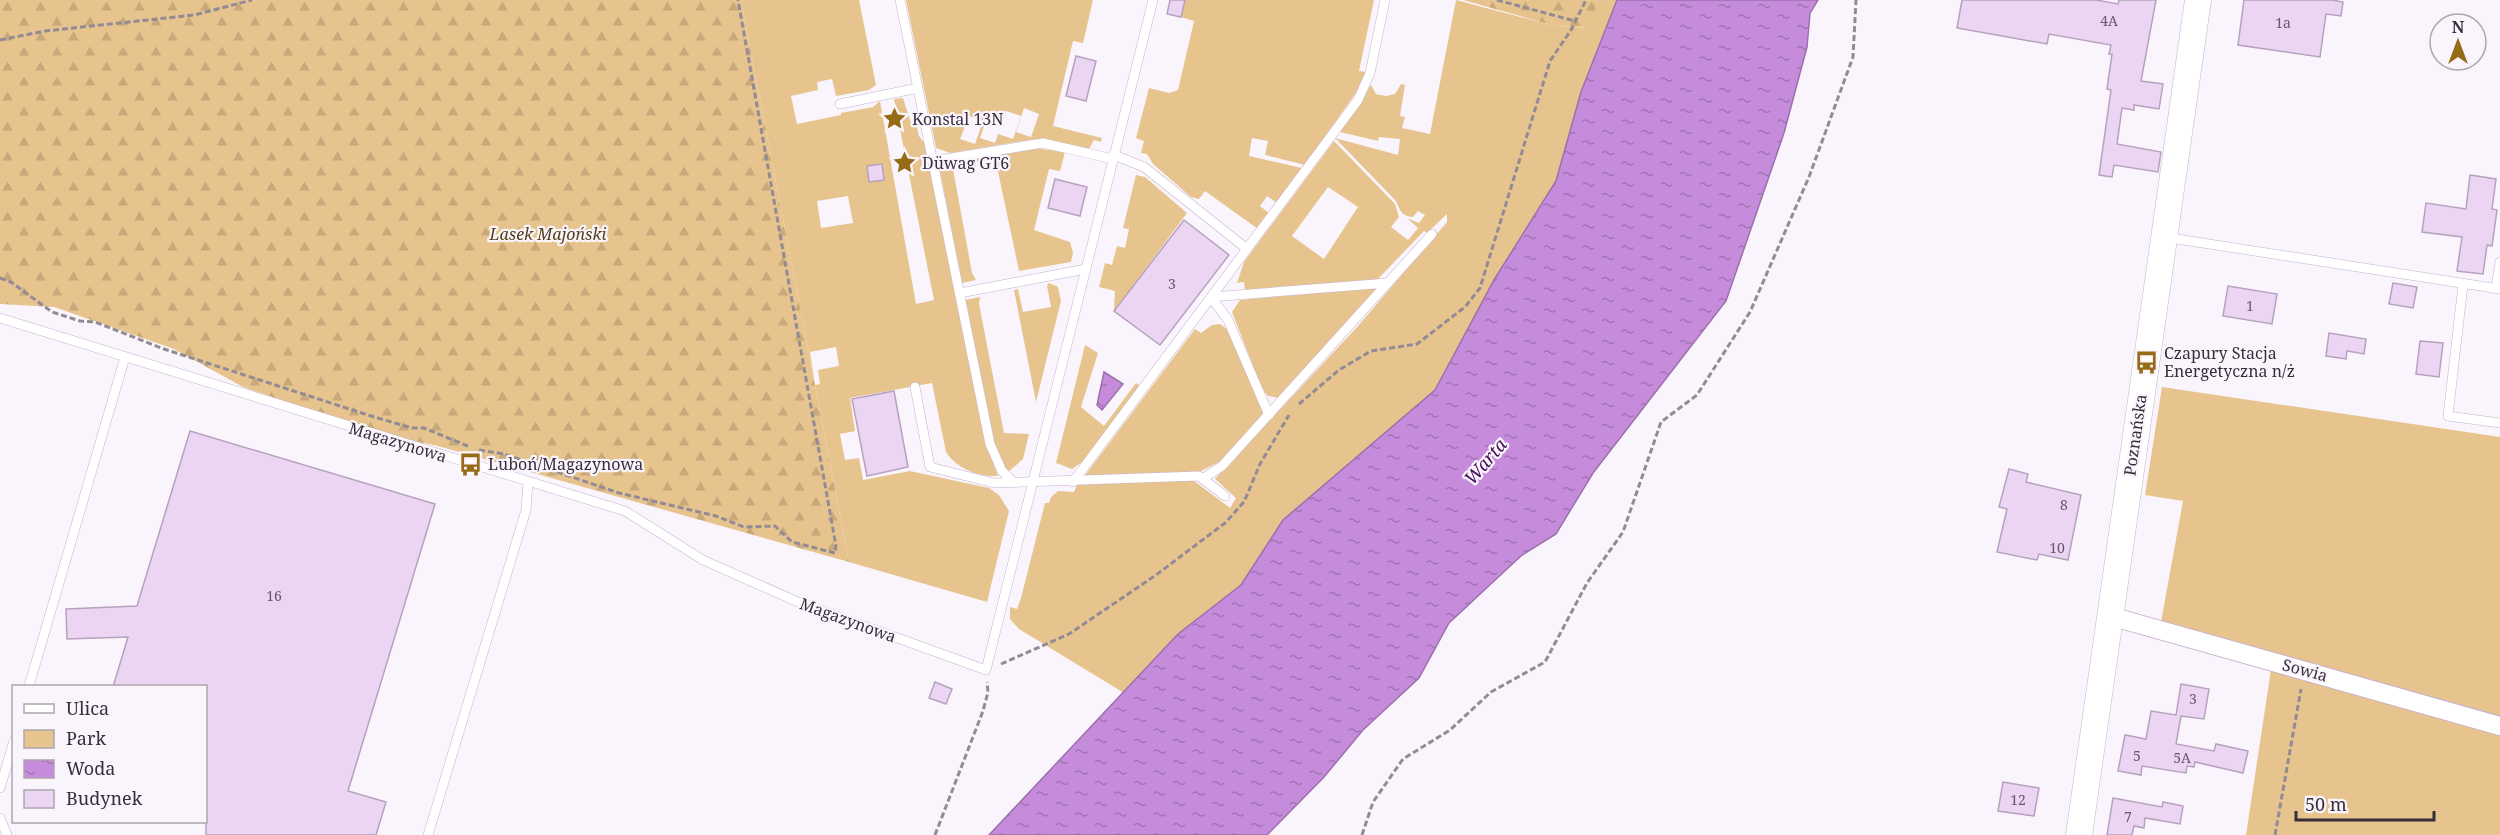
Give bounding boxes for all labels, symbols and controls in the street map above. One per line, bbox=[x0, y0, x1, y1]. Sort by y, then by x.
house number: 4A bbox=[2100, 11, 2118, 30]
north arrow bbox=[2428, 12, 2488, 72]
house number: 1a bbox=[2275, 13, 2291, 32]
text: N bbox=[2452, 16, 2465, 38]
place icon: Konstal 13N bbox=[881, 106, 907, 132]
place label: Konstal 13N bbox=[912, 108, 1004, 130]
place icon: Düwag GT6 bbox=[891, 150, 917, 176]
place label: Düwag GT6 bbox=[922, 152, 1009, 174]
park label: Lasek Majoński bbox=[489, 223, 607, 245]
house number: 3 bbox=[1168, 274, 1176, 293]
house number: 1 bbox=[2246, 296, 2254, 315]
place label: Czapury Stacja Energetyczna n/ż bbox=[2164, 342, 2295, 382]
bus stop icon: Czapury Stacja Energetyczna n/ż bbox=[2133, 349, 2159, 375]
street label: Poznańska bbox=[2118, 393, 2152, 477]
street label: Magazynowa bbox=[346, 417, 450, 467]
water label: Warta bbox=[1458, 432, 1512, 489]
bus stop icon: Luboń/Magazynowa bbox=[457, 451, 483, 477]
place label: Luboń/Magazynowa bbox=[488, 453, 643, 475]
house number: 8 bbox=[2060, 495, 2068, 514]
house number: 10 bbox=[2049, 538, 2065, 557]
house number: 16 bbox=[266, 586, 282, 605]
street label: Magazynowa bbox=[797, 592, 899, 648]
street label: Sowia bbox=[2280, 653, 2330, 687]
legend bbox=[12, 685, 207, 823]
house number: 3 bbox=[2189, 689, 2197, 708]
text: Ulica bbox=[66, 696, 109, 720]
text: Park bbox=[66, 726, 106, 750]
house number: 5 bbox=[2133, 746, 2141, 765]
house number: 5A bbox=[2173, 748, 2191, 767]
text: Woda bbox=[66, 756, 115, 780]
scale bar bbox=[2296, 784, 2434, 822]
text: Budynek bbox=[66, 786, 143, 810]
house number: 12 bbox=[2010, 790, 2026, 809]
text: 50 m bbox=[2305, 792, 2347, 816]
house number: 7 bbox=[2124, 807, 2132, 826]

